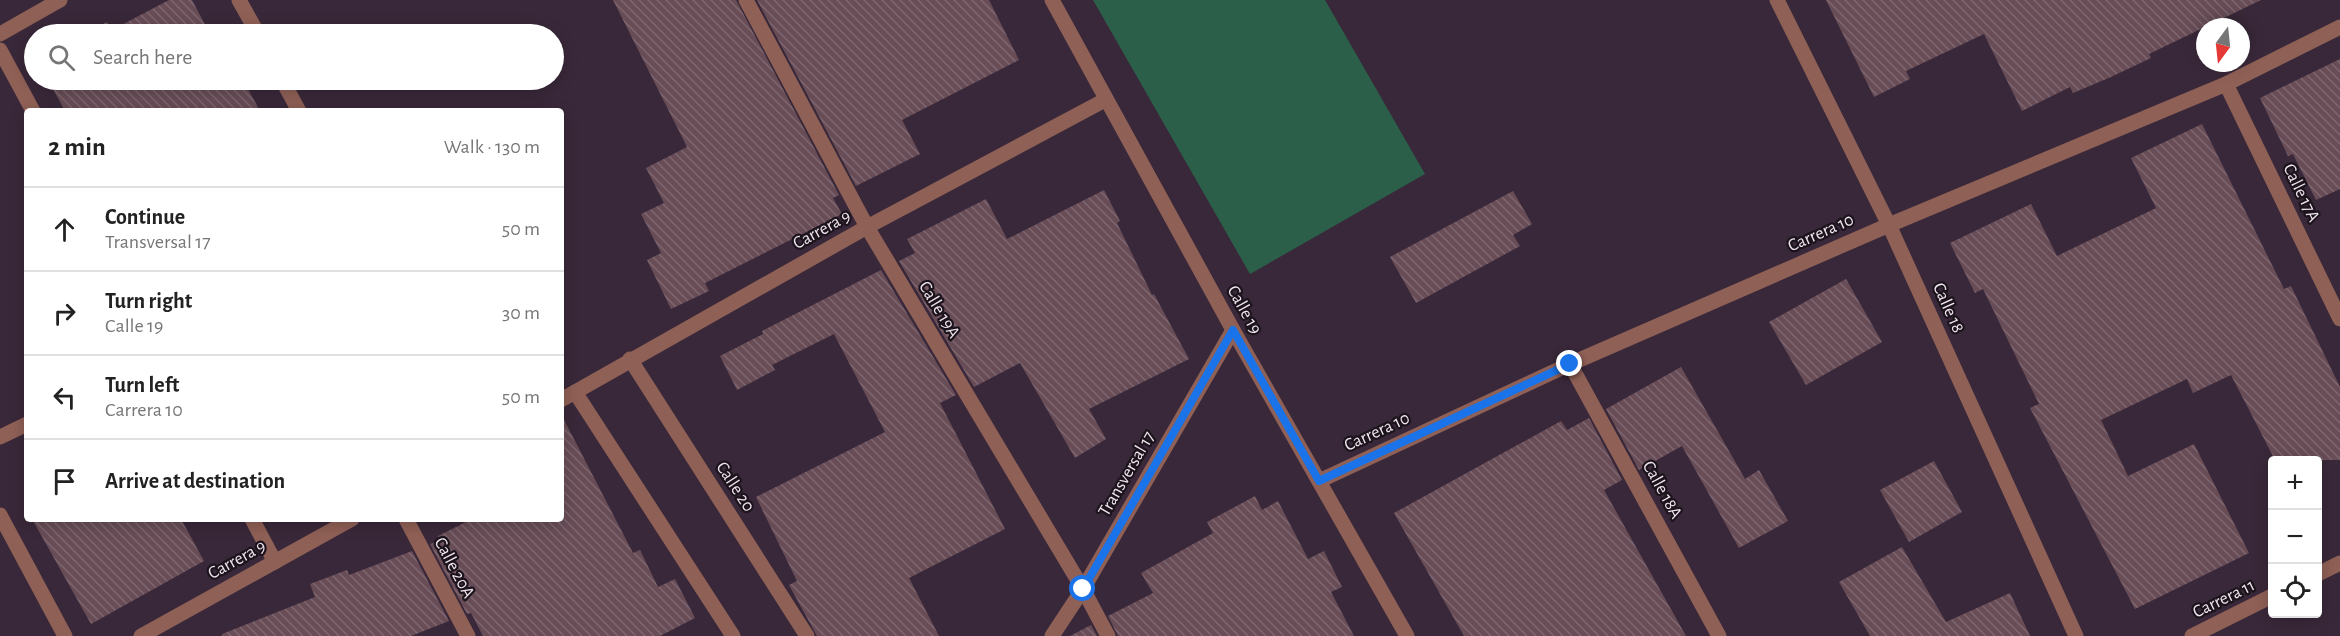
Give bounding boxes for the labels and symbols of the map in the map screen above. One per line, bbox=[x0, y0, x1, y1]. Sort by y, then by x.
north arrow bbox=[2196, 18, 2250, 72]
street label: Calle 17A bbox=[2279, 161, 2323, 225]
street label: Carrera 9 bbox=[790, 207, 854, 253]
street label: Carrera 10 bbox=[1785, 211, 1857, 255]
street label: Calle 19A bbox=[915, 278, 963, 342]
street label: Calle 18 bbox=[1929, 280, 1967, 336]
street label: Calle 19 bbox=[1223, 283, 1265, 337]
route end bbox=[1556, 350, 1582, 376]
street label: Carrera 10 bbox=[1341, 409, 1413, 455]
street label: Transversal 17 bbox=[1095, 428, 1159, 520]
street label: Calle 18A bbox=[1639, 458, 1685, 522]
street label: Calle 20 bbox=[712, 459, 758, 515]
street label: Calle 20A bbox=[431, 535, 478, 602]
street label: Carrera 9 bbox=[205, 537, 269, 583]
route start bbox=[1069, 575, 1095, 601]
street label: Carrera 11 bbox=[2190, 576, 2258, 622]

